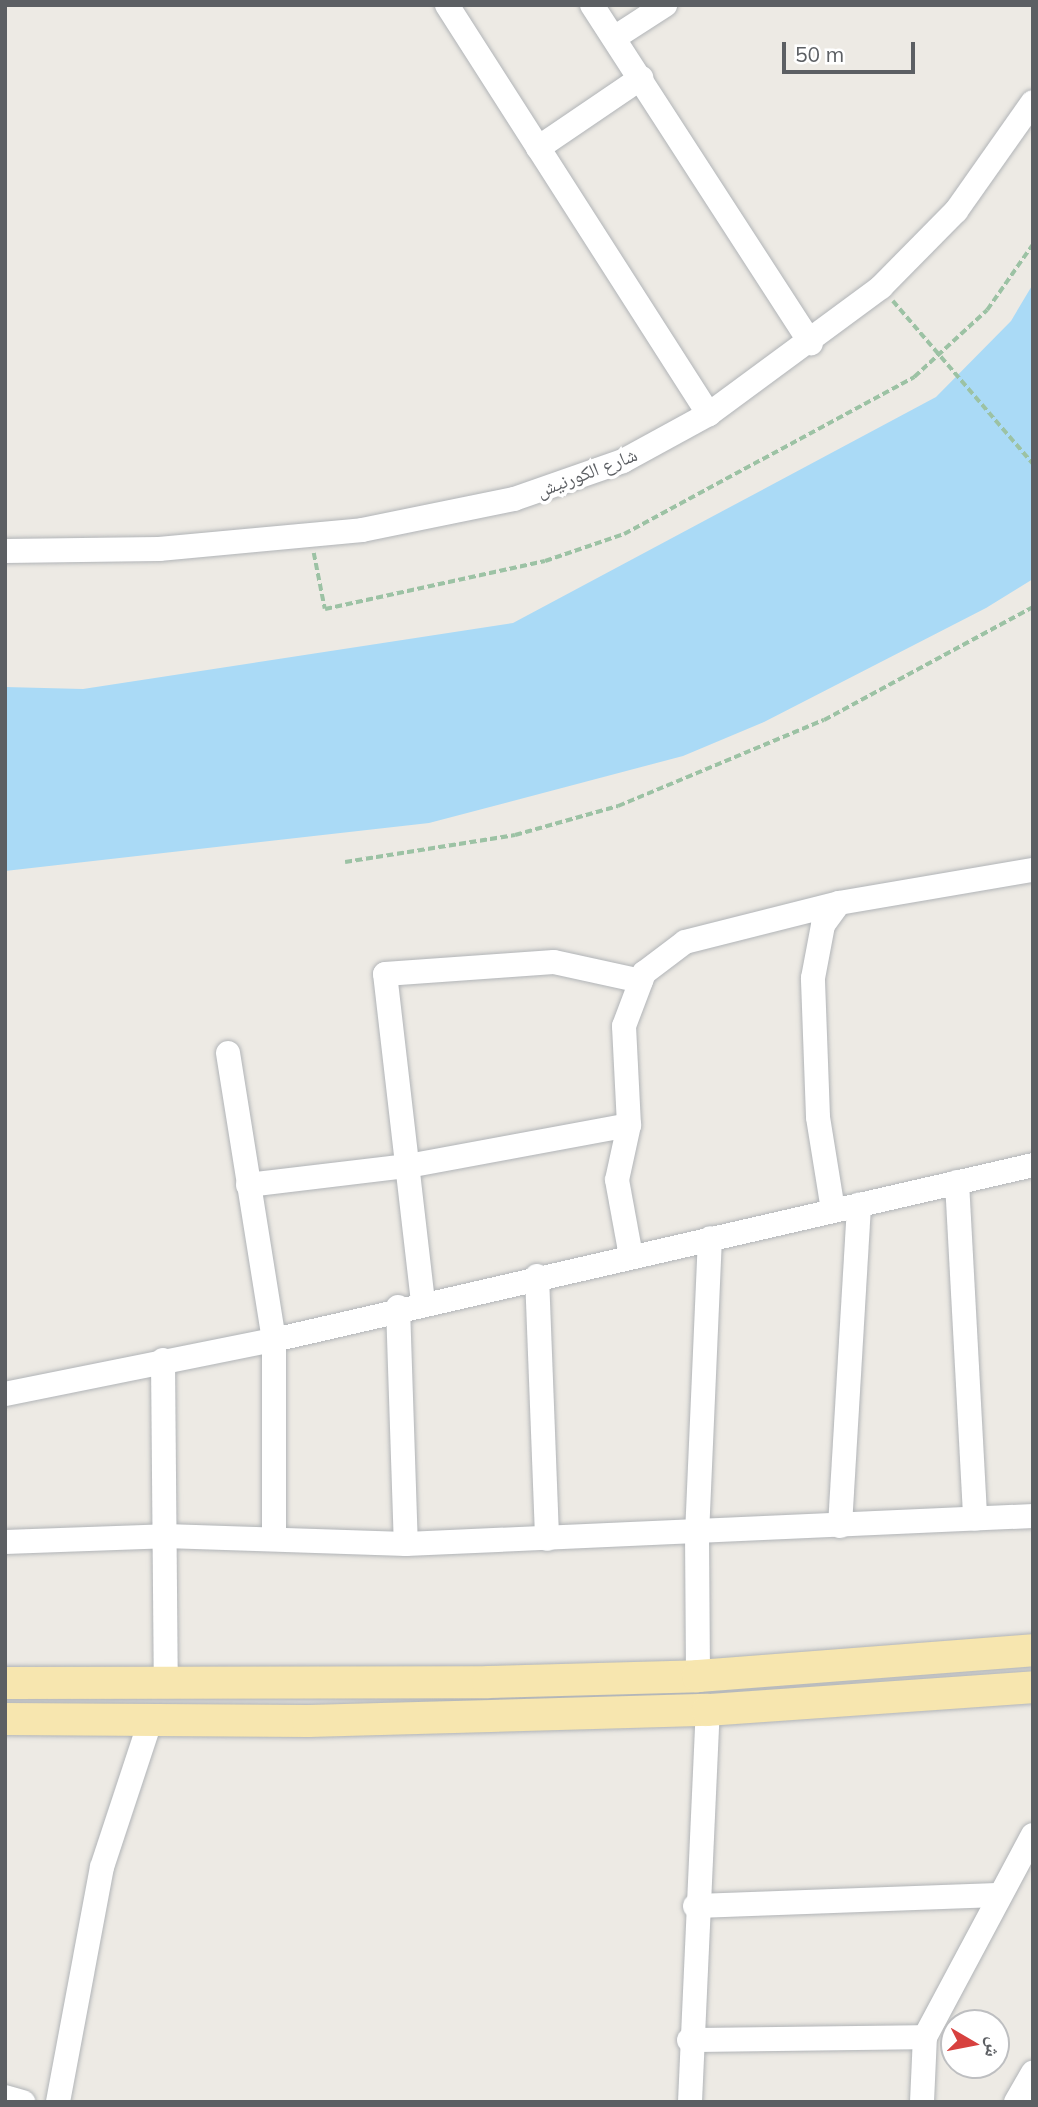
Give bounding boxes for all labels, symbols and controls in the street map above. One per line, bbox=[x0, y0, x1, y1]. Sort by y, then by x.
scale bar bbox=[786, 28, 919, 72]
text: 50 m bbox=[795, 41, 844, 67]
street label: شارع الكورنيش bbox=[533, 443, 641, 503]
north arrow bbox=[940, 2009, 1010, 2079]
text: ش bbox=[980, 2035, 1007, 2059]

